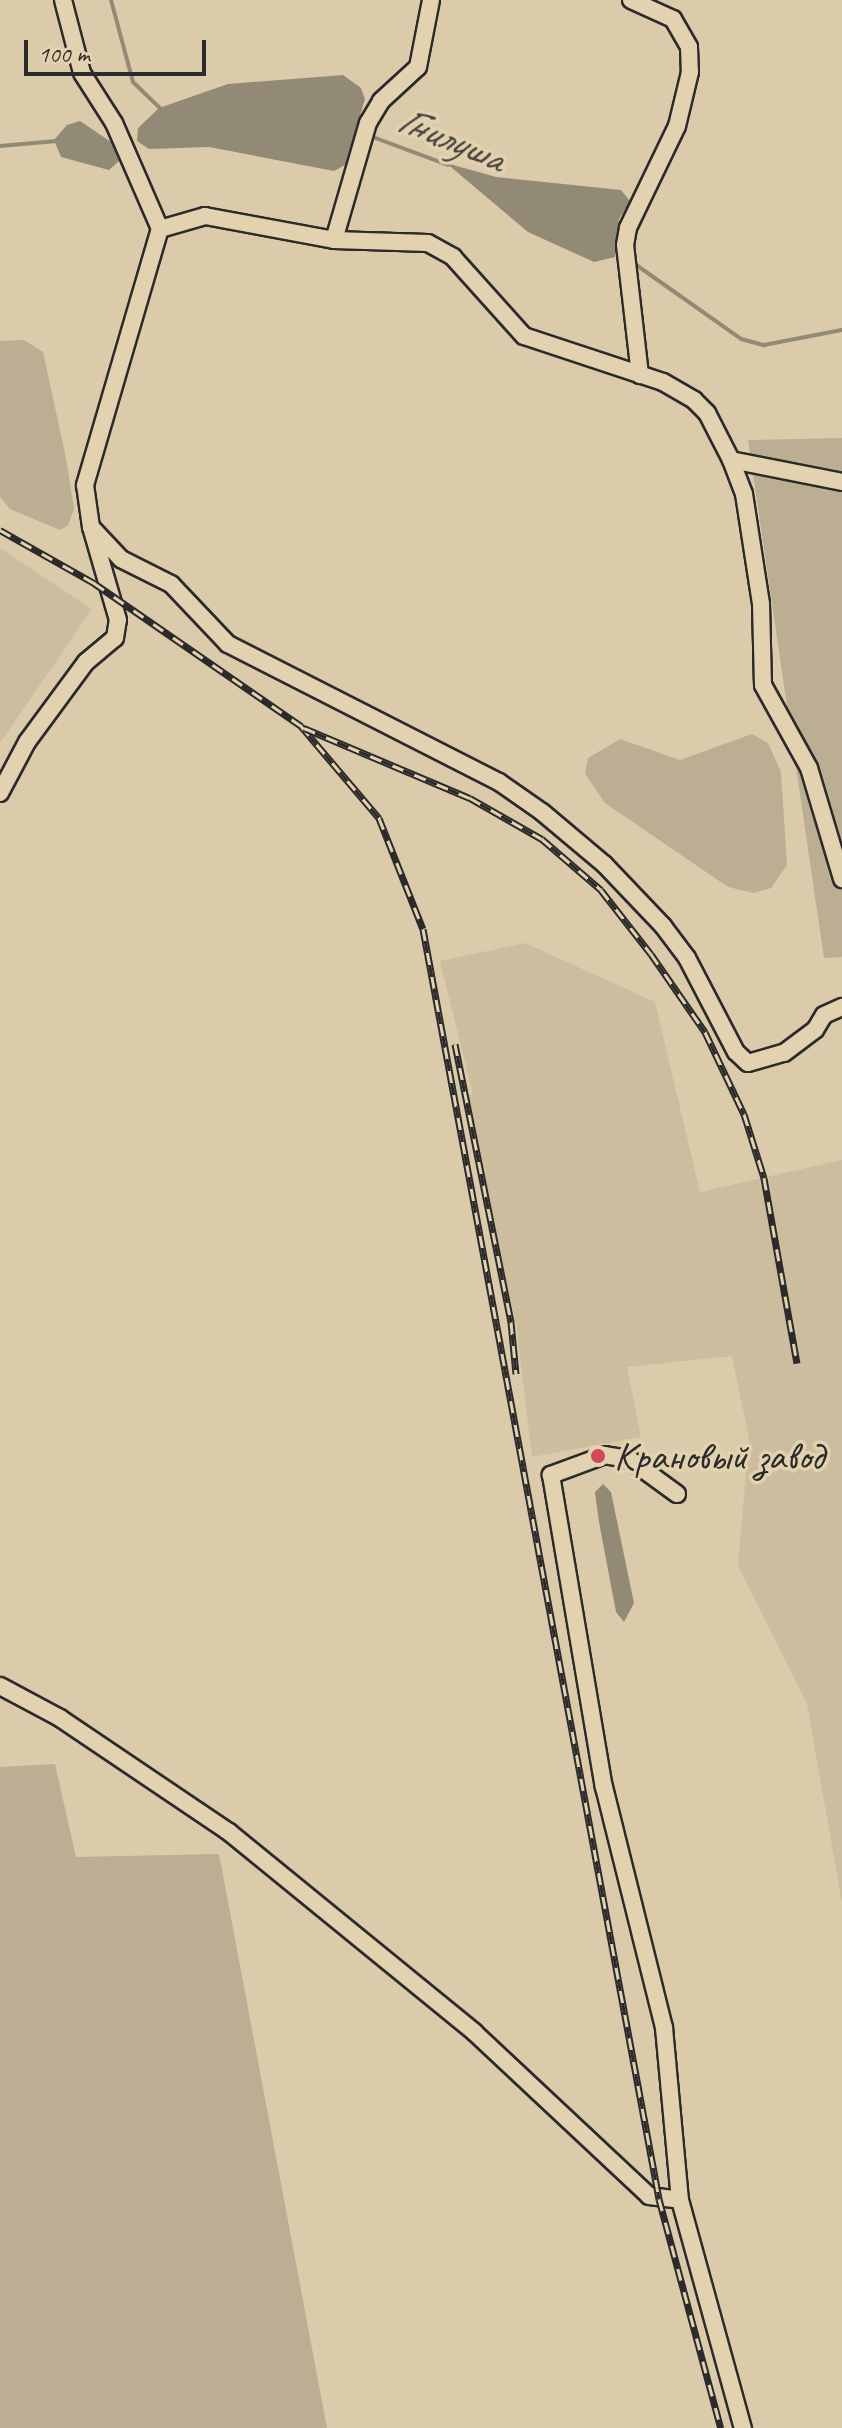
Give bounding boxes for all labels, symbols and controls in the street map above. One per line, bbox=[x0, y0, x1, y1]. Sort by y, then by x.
scale bar bbox=[28, 24, 210, 74]
text: 100 m bbox=[38, 39, 90, 69]
water label: Гнилуша bbox=[390, 94, 512, 184]
place label: Крановый завод bbox=[614, 1432, 824, 1480]
marker: Крановый завод bbox=[589, 1447, 607, 1465]

